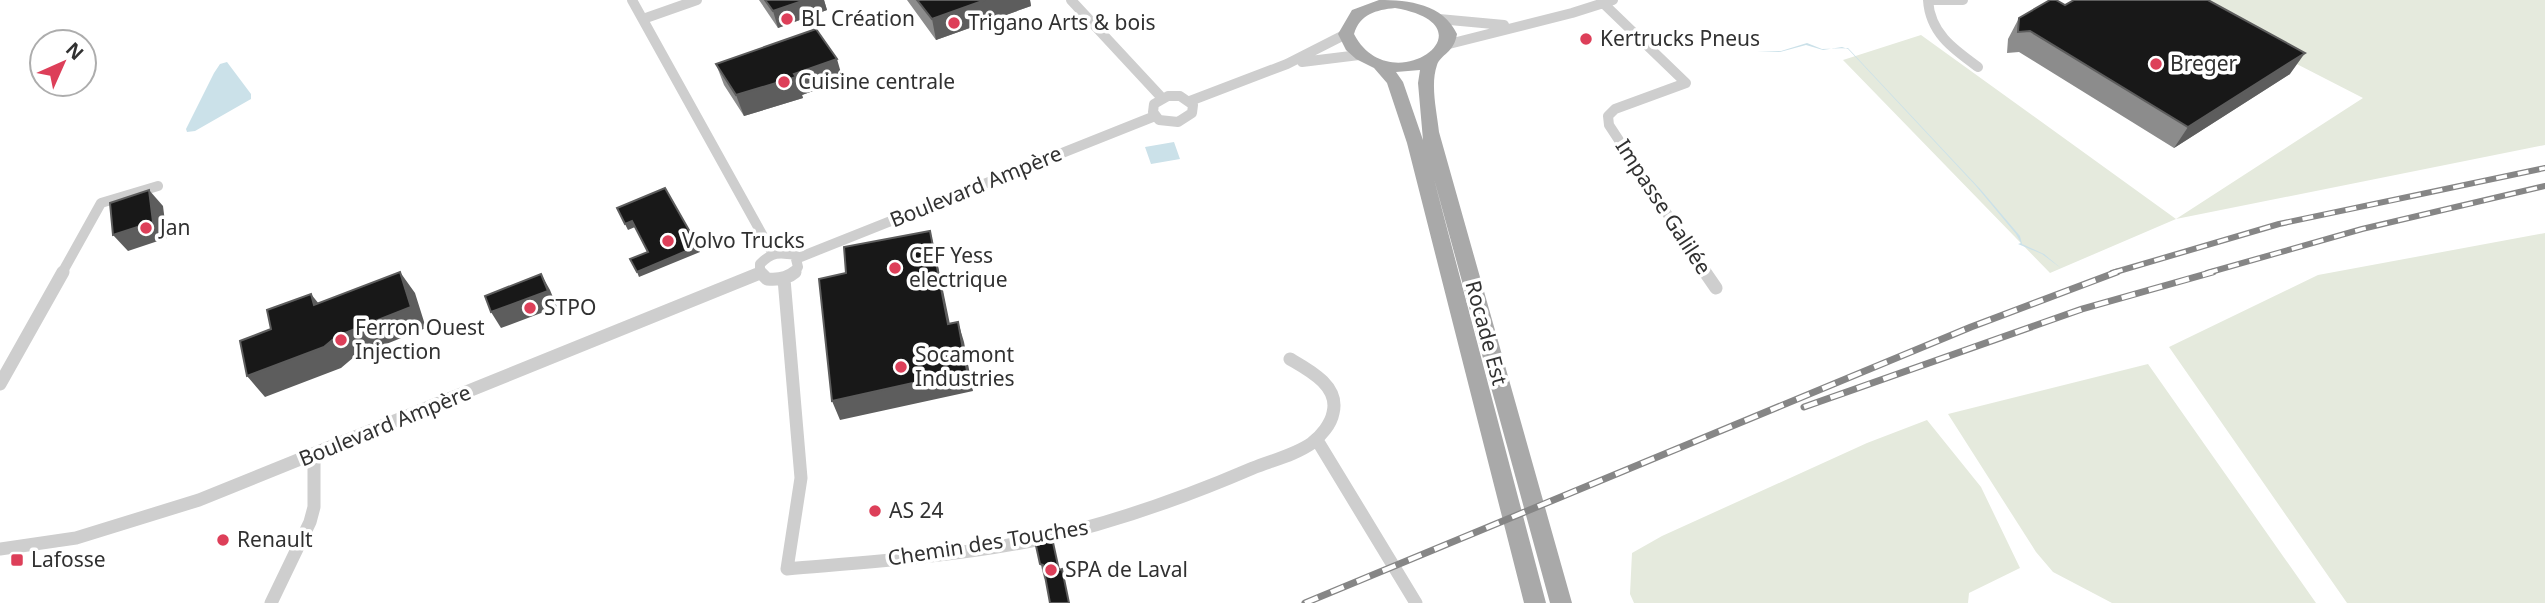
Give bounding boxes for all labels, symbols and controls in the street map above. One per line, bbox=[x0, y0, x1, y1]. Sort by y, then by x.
place label: BL Création bbox=[801, 4, 915, 32]
place label: Trigano Arts & bois bbox=[968, 8, 1156, 36]
marker: BL Création bbox=[779, 11, 795, 27]
marker: Trigano Arts & bois bbox=[946, 15, 962, 31]
place label: Kertrucks Pneus bbox=[1600, 24, 1760, 52]
north arrow bbox=[28, 28, 98, 98]
marker: Kertrucks Pneus bbox=[1578, 31, 1594, 47]
text: N bbox=[60, 36, 90, 66]
place label: Breger bbox=[2170, 49, 2238, 77]
marker: Breger bbox=[2148, 56, 2164, 72]
place label: Cuisine centrale bbox=[798, 67, 955, 95]
marker: Cuisine centrale bbox=[776, 74, 792, 90]
street label: Impasse Galilée bbox=[1610, 133, 1718, 279]
street label: Boulevard Ampère bbox=[885, 139, 1066, 233]
place label: Jan bbox=[158, 213, 191, 241]
marker: Jan bbox=[138, 220, 154, 236]
place label: Volvo Trucks bbox=[682, 226, 805, 254]
marker: Volvo Trucks bbox=[660, 233, 676, 249]
place label: CEF Yess electrique bbox=[909, 241, 1008, 293]
marker: CEF Yess electrique bbox=[887, 260, 903, 276]
street label: Rocade Est bbox=[1460, 277, 1514, 389]
place label: STPO bbox=[544, 293, 596, 321]
marker: STPO bbox=[522, 300, 538, 316]
place label: Ferron Ouest Injection bbox=[355, 313, 485, 365]
marker: Ferron Ouest Injection bbox=[333, 332, 349, 348]
place label: Socamont Industries bbox=[915, 340, 1015, 392]
marker: Socamont Industries bbox=[893, 359, 909, 375]
street label: Boulevard Ampère bbox=[294, 378, 475, 472]
place label: AS 24 bbox=[889, 496, 943, 524]
marker: AS 24 bbox=[867, 503, 883, 519]
street label: Chemin des Touches bbox=[886, 512, 1090, 572]
place label: Renault bbox=[237, 525, 313, 553]
marker: Renault bbox=[215, 532, 231, 548]
place label: Lafosse bbox=[31, 545, 106, 573]
marker: Lafosse bbox=[9, 552, 25, 568]
place label: SPA de Laval bbox=[1065, 555, 1188, 583]
marker: SPA de Laval bbox=[1043, 562, 1059, 578]

